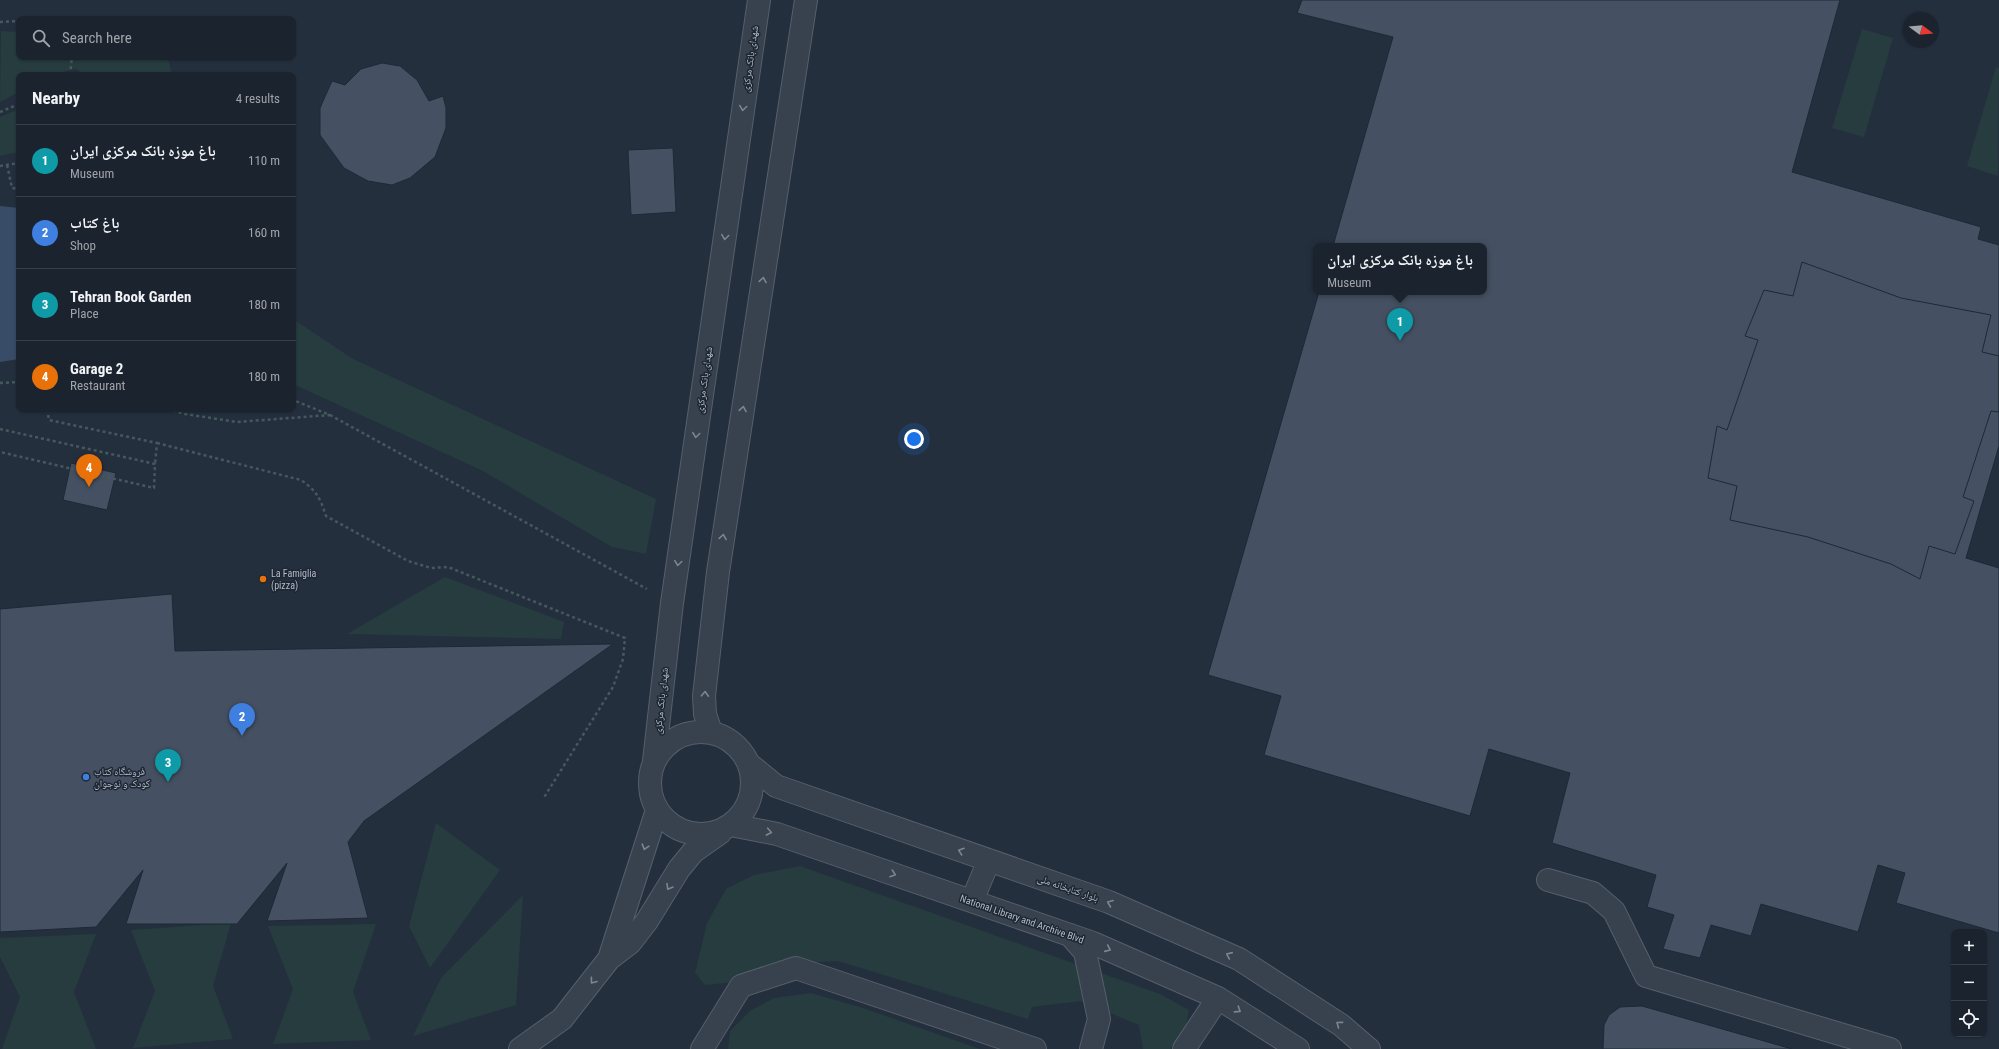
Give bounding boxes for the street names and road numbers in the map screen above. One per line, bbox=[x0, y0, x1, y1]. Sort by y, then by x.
street label: شهدای بانک مرکزی bbox=[740, 25, 761, 93]
street label: شهدای بانک مرکزی bbox=[694, 346, 715, 414]
street label: شهدای بانک مرکزی bbox=[652, 667, 671, 735]
street label: بلوار کتابخانه ملی bbox=[1036, 872, 1100, 905]
street label: National Library and Archive Blvd bbox=[959, 893, 1085, 945]

